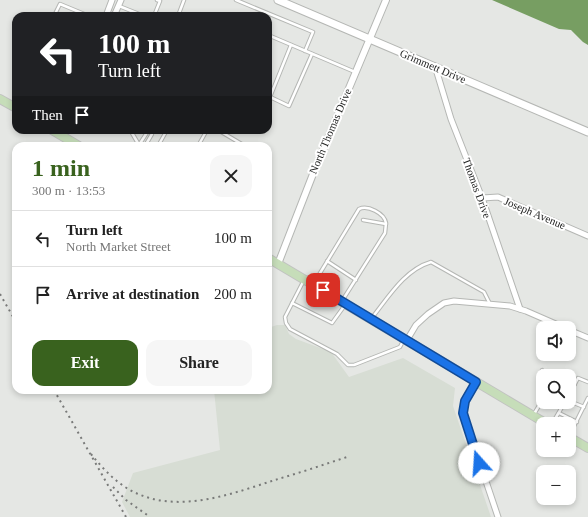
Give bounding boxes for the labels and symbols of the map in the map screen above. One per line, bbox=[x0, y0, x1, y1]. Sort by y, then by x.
street label: Grimmett Drive bbox=[398, 47, 468, 85]
street label: North Thomas Drive bbox=[307, 86, 353, 175]
street label: Thomas Drive bbox=[461, 156, 493, 220]
street label: Joseph Avenue bbox=[503, 195, 568, 231]
pin bbox=[306, 273, 340, 307]
position arrow bbox=[458, 442, 500, 484]

